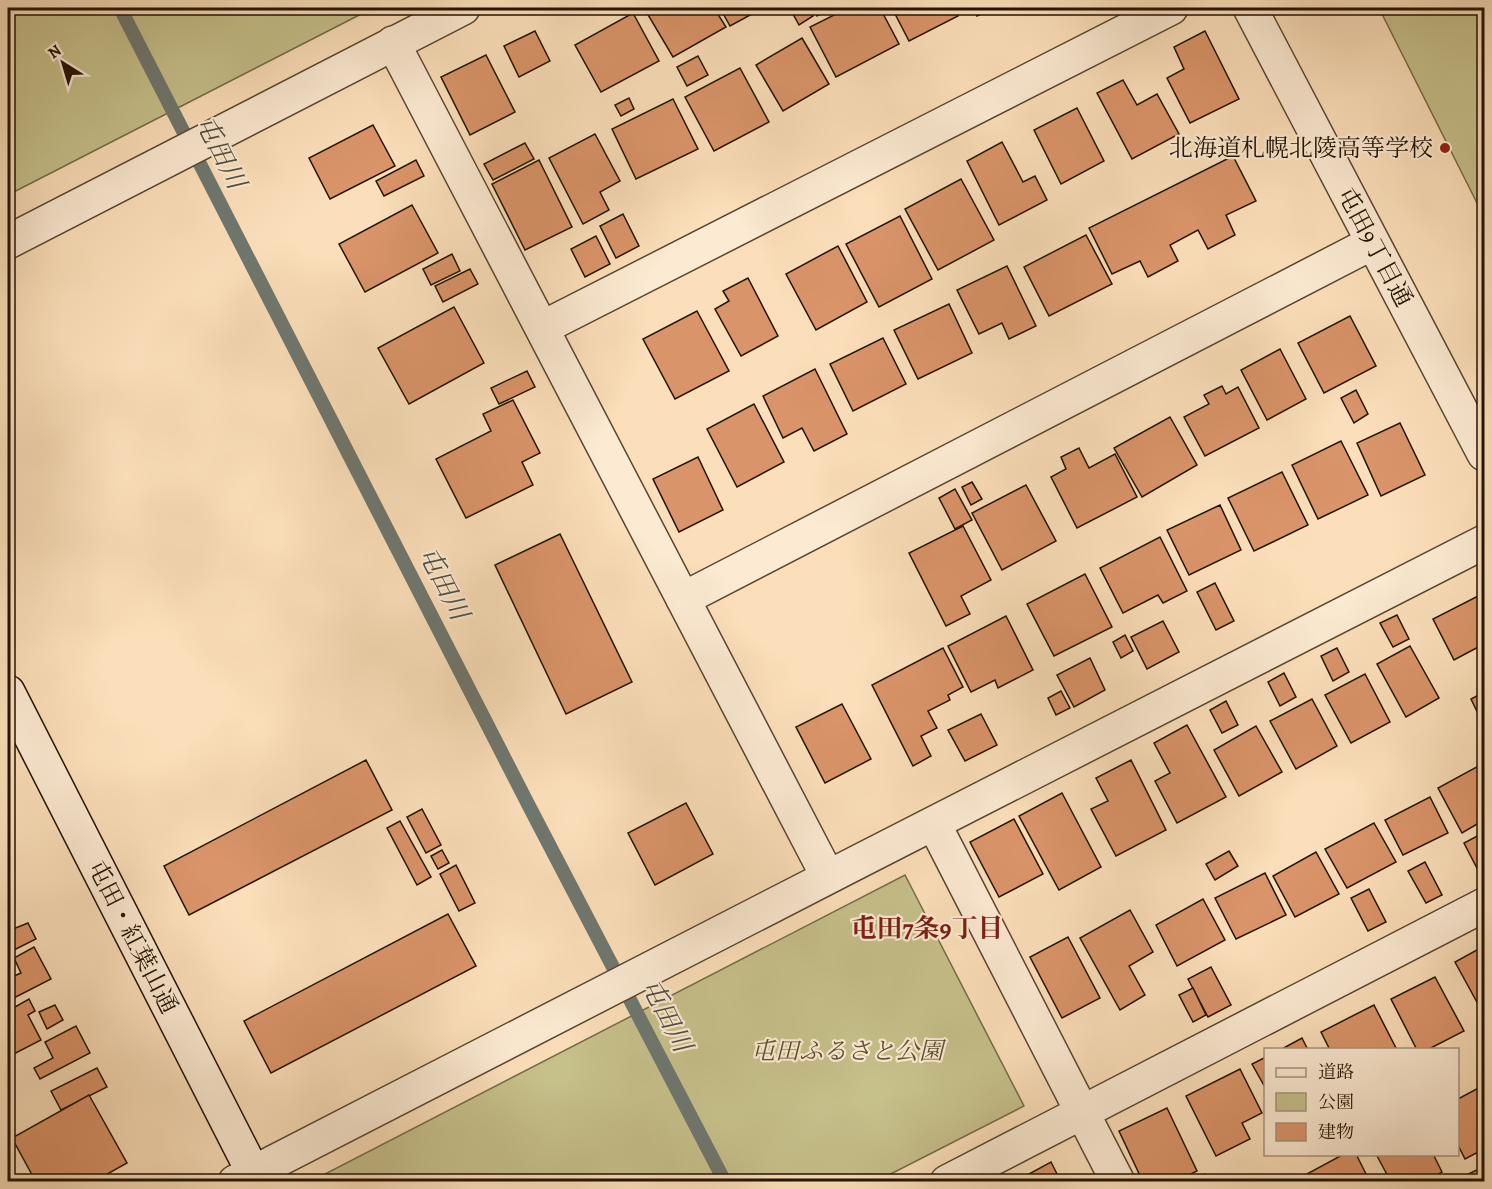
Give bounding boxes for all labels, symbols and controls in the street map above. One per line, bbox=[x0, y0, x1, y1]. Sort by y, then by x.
north arrow bbox=[33, 33, 93, 93]
text: N bbox=[43, 39, 66, 64]
water label: 屯田川 bbox=[187, 110, 255, 198]
place label: 北海道札幌北陵高等学校 bbox=[1169, 132, 1433, 164]
marker: 北海道札幌北陵高等学校 bbox=[1438, 141, 1452, 155]
street label: 屯田9丁目通 bbox=[1330, 182, 1420, 312]
water label: 屯田川 bbox=[410, 541, 478, 629]
street label: 屯田・紅葉山通 bbox=[81, 855, 185, 1019]
district label: 屯田7条9丁目 bbox=[850, 911, 1004, 946]
water label: 屯田川 bbox=[633, 973, 701, 1061]
park label: 屯田ふるさと公園 bbox=[751, 1035, 947, 1067]
legend bbox=[1264, 1048, 1459, 1156]
text: 道路 bbox=[1318, 1060, 1354, 1084]
text: 公園 bbox=[1318, 1090, 1354, 1114]
text: 建物 bbox=[1318, 1120, 1354, 1144]

